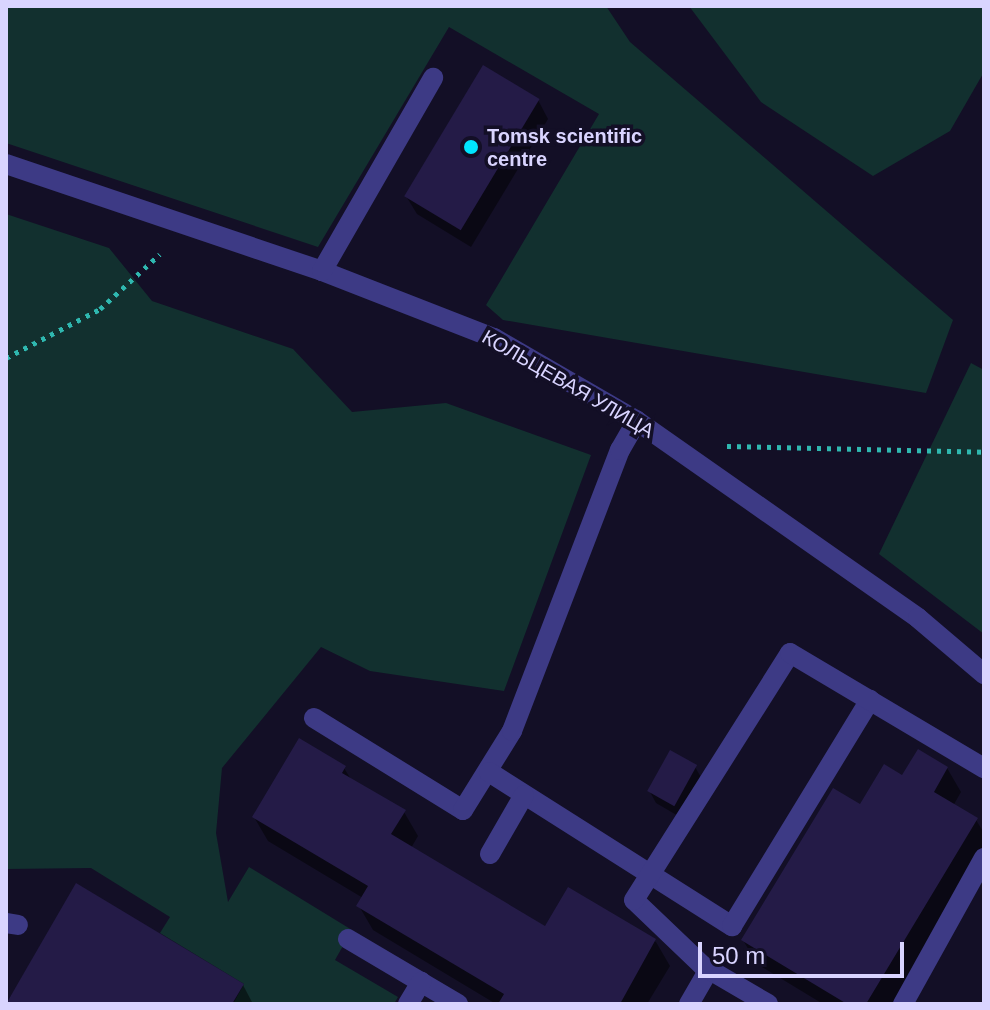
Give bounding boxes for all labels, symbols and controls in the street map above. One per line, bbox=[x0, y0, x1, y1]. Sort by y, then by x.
place label: Tomsk scientific centre bbox=[487, 124, 642, 171]
marker: Tomsk scientific centre bbox=[462, 138, 480, 156]
street label: КОЛЬЦЕВАЯ УЛИЦА bbox=[478, 325, 658, 443]
scale bar bbox=[702, 926, 908, 976]
text: 50 m bbox=[712, 942, 765, 969]

